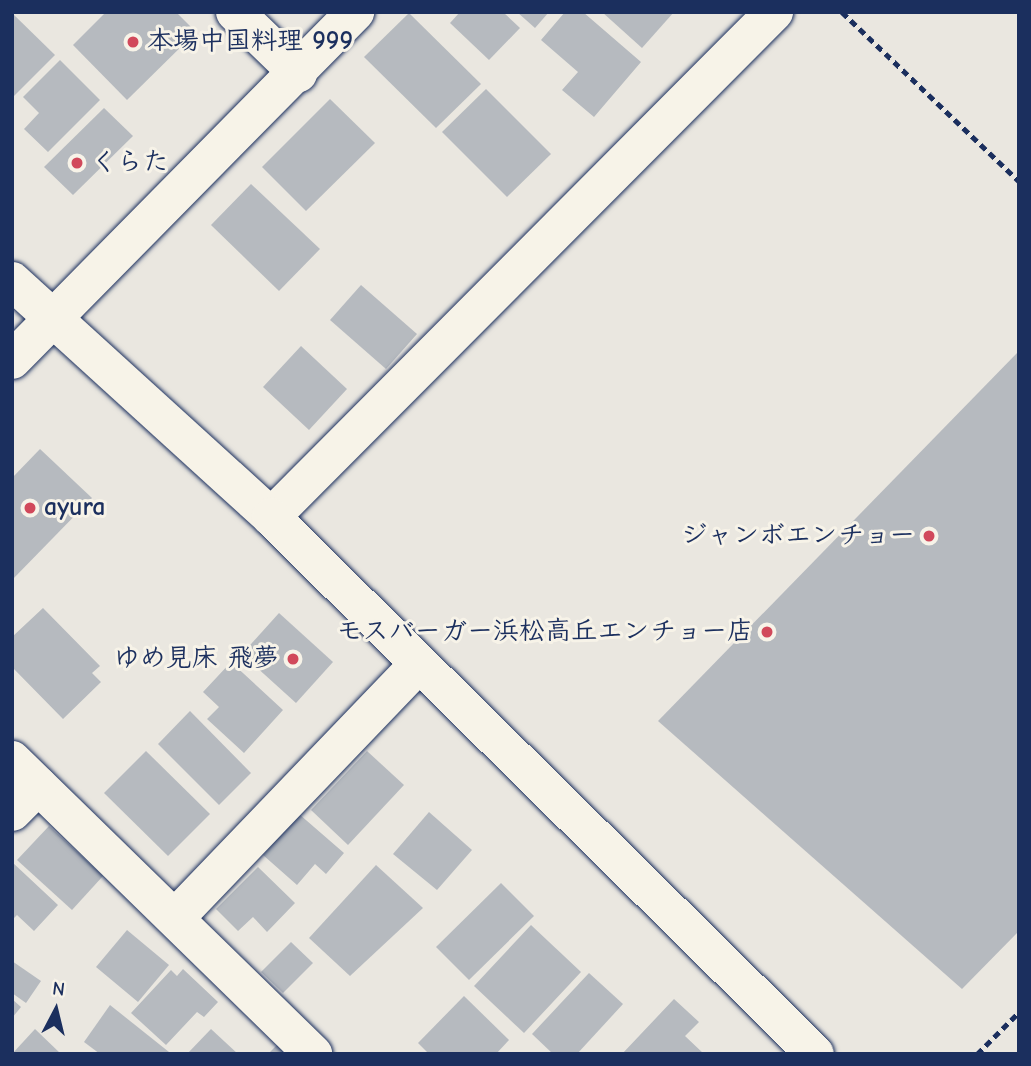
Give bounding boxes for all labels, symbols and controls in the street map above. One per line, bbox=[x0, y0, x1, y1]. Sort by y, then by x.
place label: 本場中国料理 999 bbox=[147, 26, 353, 58]
marker: 本場中国料理 999 bbox=[125, 34, 141, 50]
place label: くらた bbox=[91, 147, 169, 179]
marker: くらた bbox=[69, 155, 85, 171]
place label: ayura bbox=[44, 492, 105, 524]
marker: ayura bbox=[22, 500, 38, 516]
place label: ジャンボエンチョー bbox=[682, 520, 915, 552]
marker: ジャンボエンチョー bbox=[921, 528, 937, 544]
place label: モスバーガー浜松高丘エンチョー店 bbox=[338, 616, 753, 648]
marker: モスバーガー浜松高丘エンチョー店 bbox=[759, 624, 775, 640]
place label: ゆめ見床 飛夢 bbox=[114, 643, 279, 675]
marker: ゆめ見床 飛夢 bbox=[285, 651, 301, 667]
north arrow bbox=[21, 975, 91, 1045]
text: N bbox=[51, 977, 66, 1001]

